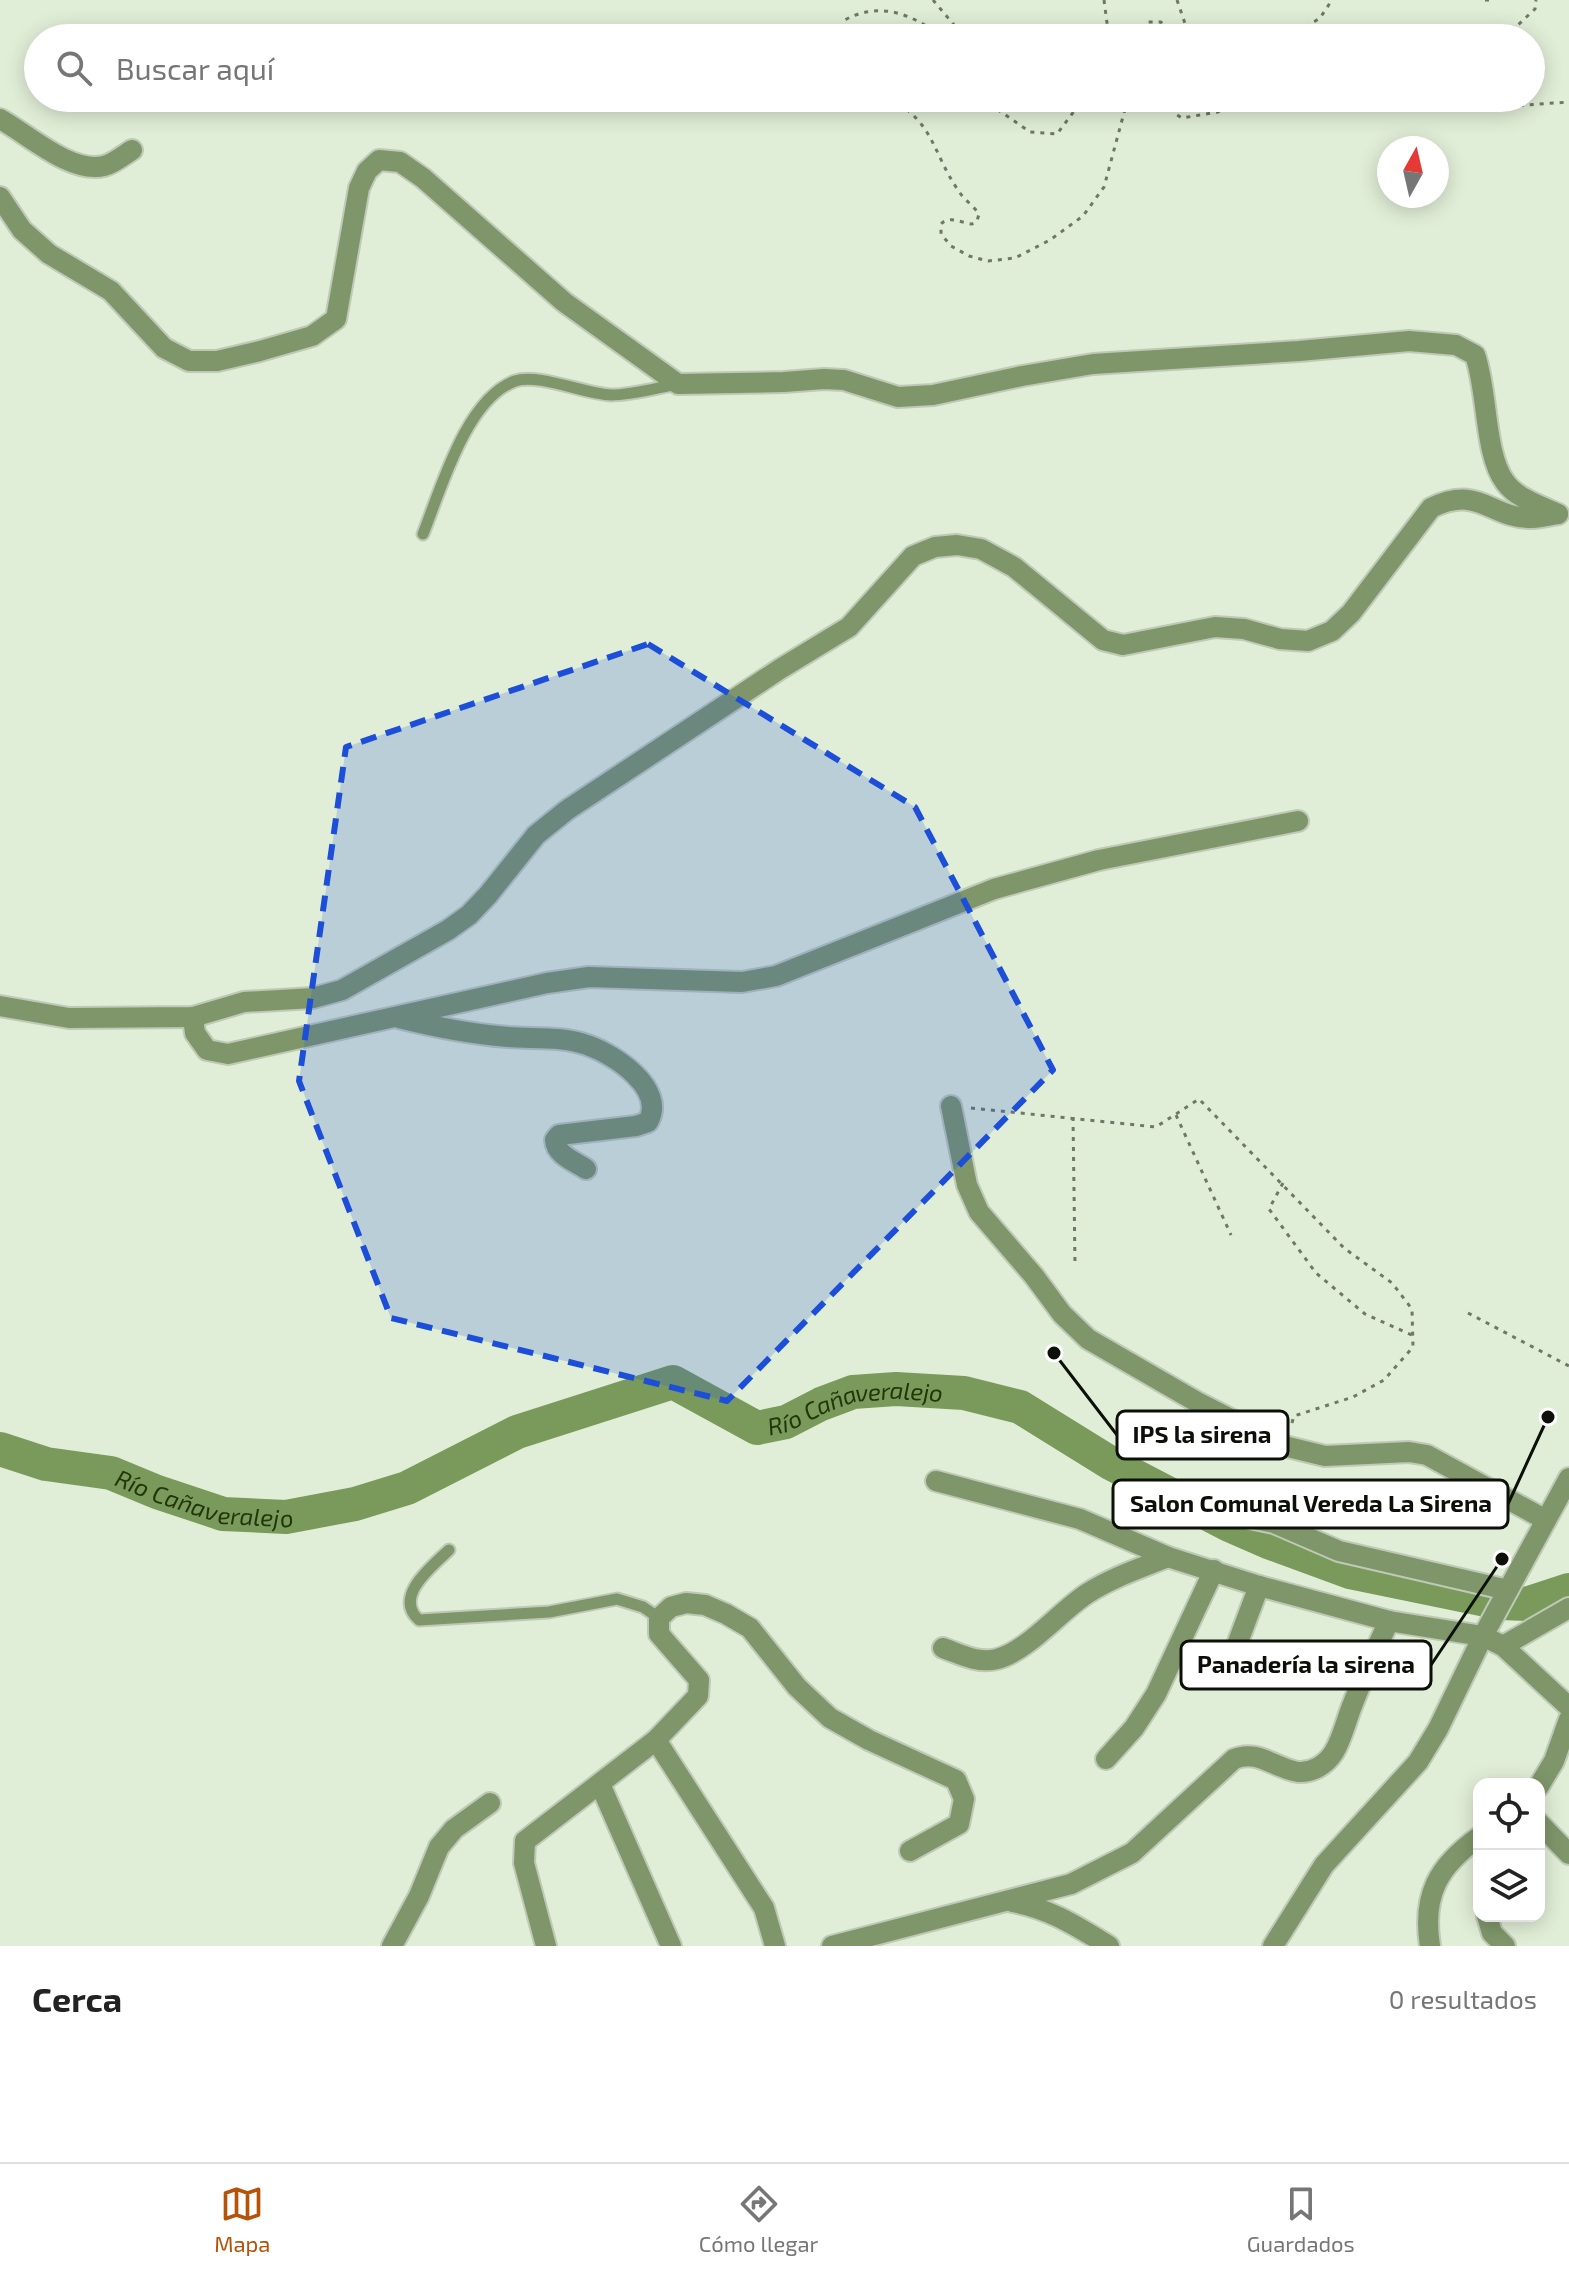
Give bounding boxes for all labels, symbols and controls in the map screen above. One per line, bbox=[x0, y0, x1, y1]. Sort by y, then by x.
search box bbox=[24, 24, 1545, 112]
icon: search bbox=[52, 46, 96, 90]
text: Buscar aquí bbox=[116, 50, 274, 86]
north arrow bbox=[1377, 136, 1449, 208]
water label: Río Cañaveralejo bbox=[764, 1374, 944, 1440]
callout: IPS la sirena bbox=[1117, 1411, 1288, 1459]
text: IPS la sirena bbox=[1133, 1419, 1271, 1448]
water label: Río Cañaveralejo bbox=[112, 1462, 295, 1532]
callout: Salon Comunal Vereda La Sirena bbox=[1113, 1480, 1508, 1528]
text: Salon Comunal Vereda La Sirena bbox=[1130, 1488, 1492, 1517]
callout: Panadería la sirena bbox=[1181, 1641, 1431, 1689]
text: Panadería la sirena bbox=[1197, 1649, 1415, 1678]
map controls bbox=[1473, 1778, 1545, 1922]
button: locate bbox=[1473, 1778, 1545, 1850]
button: layers bbox=[1473, 1850, 1545, 1922]
text: Cerca bbox=[32, 1978, 122, 2019]
text: 0 resultados bbox=[1389, 1983, 1537, 2014]
tab: Mapa bbox=[214, 2182, 270, 2256]
tab: Cómo llegar bbox=[699, 2182, 818, 2256]
tab: Guardados bbox=[1247, 2182, 1355, 2256]

